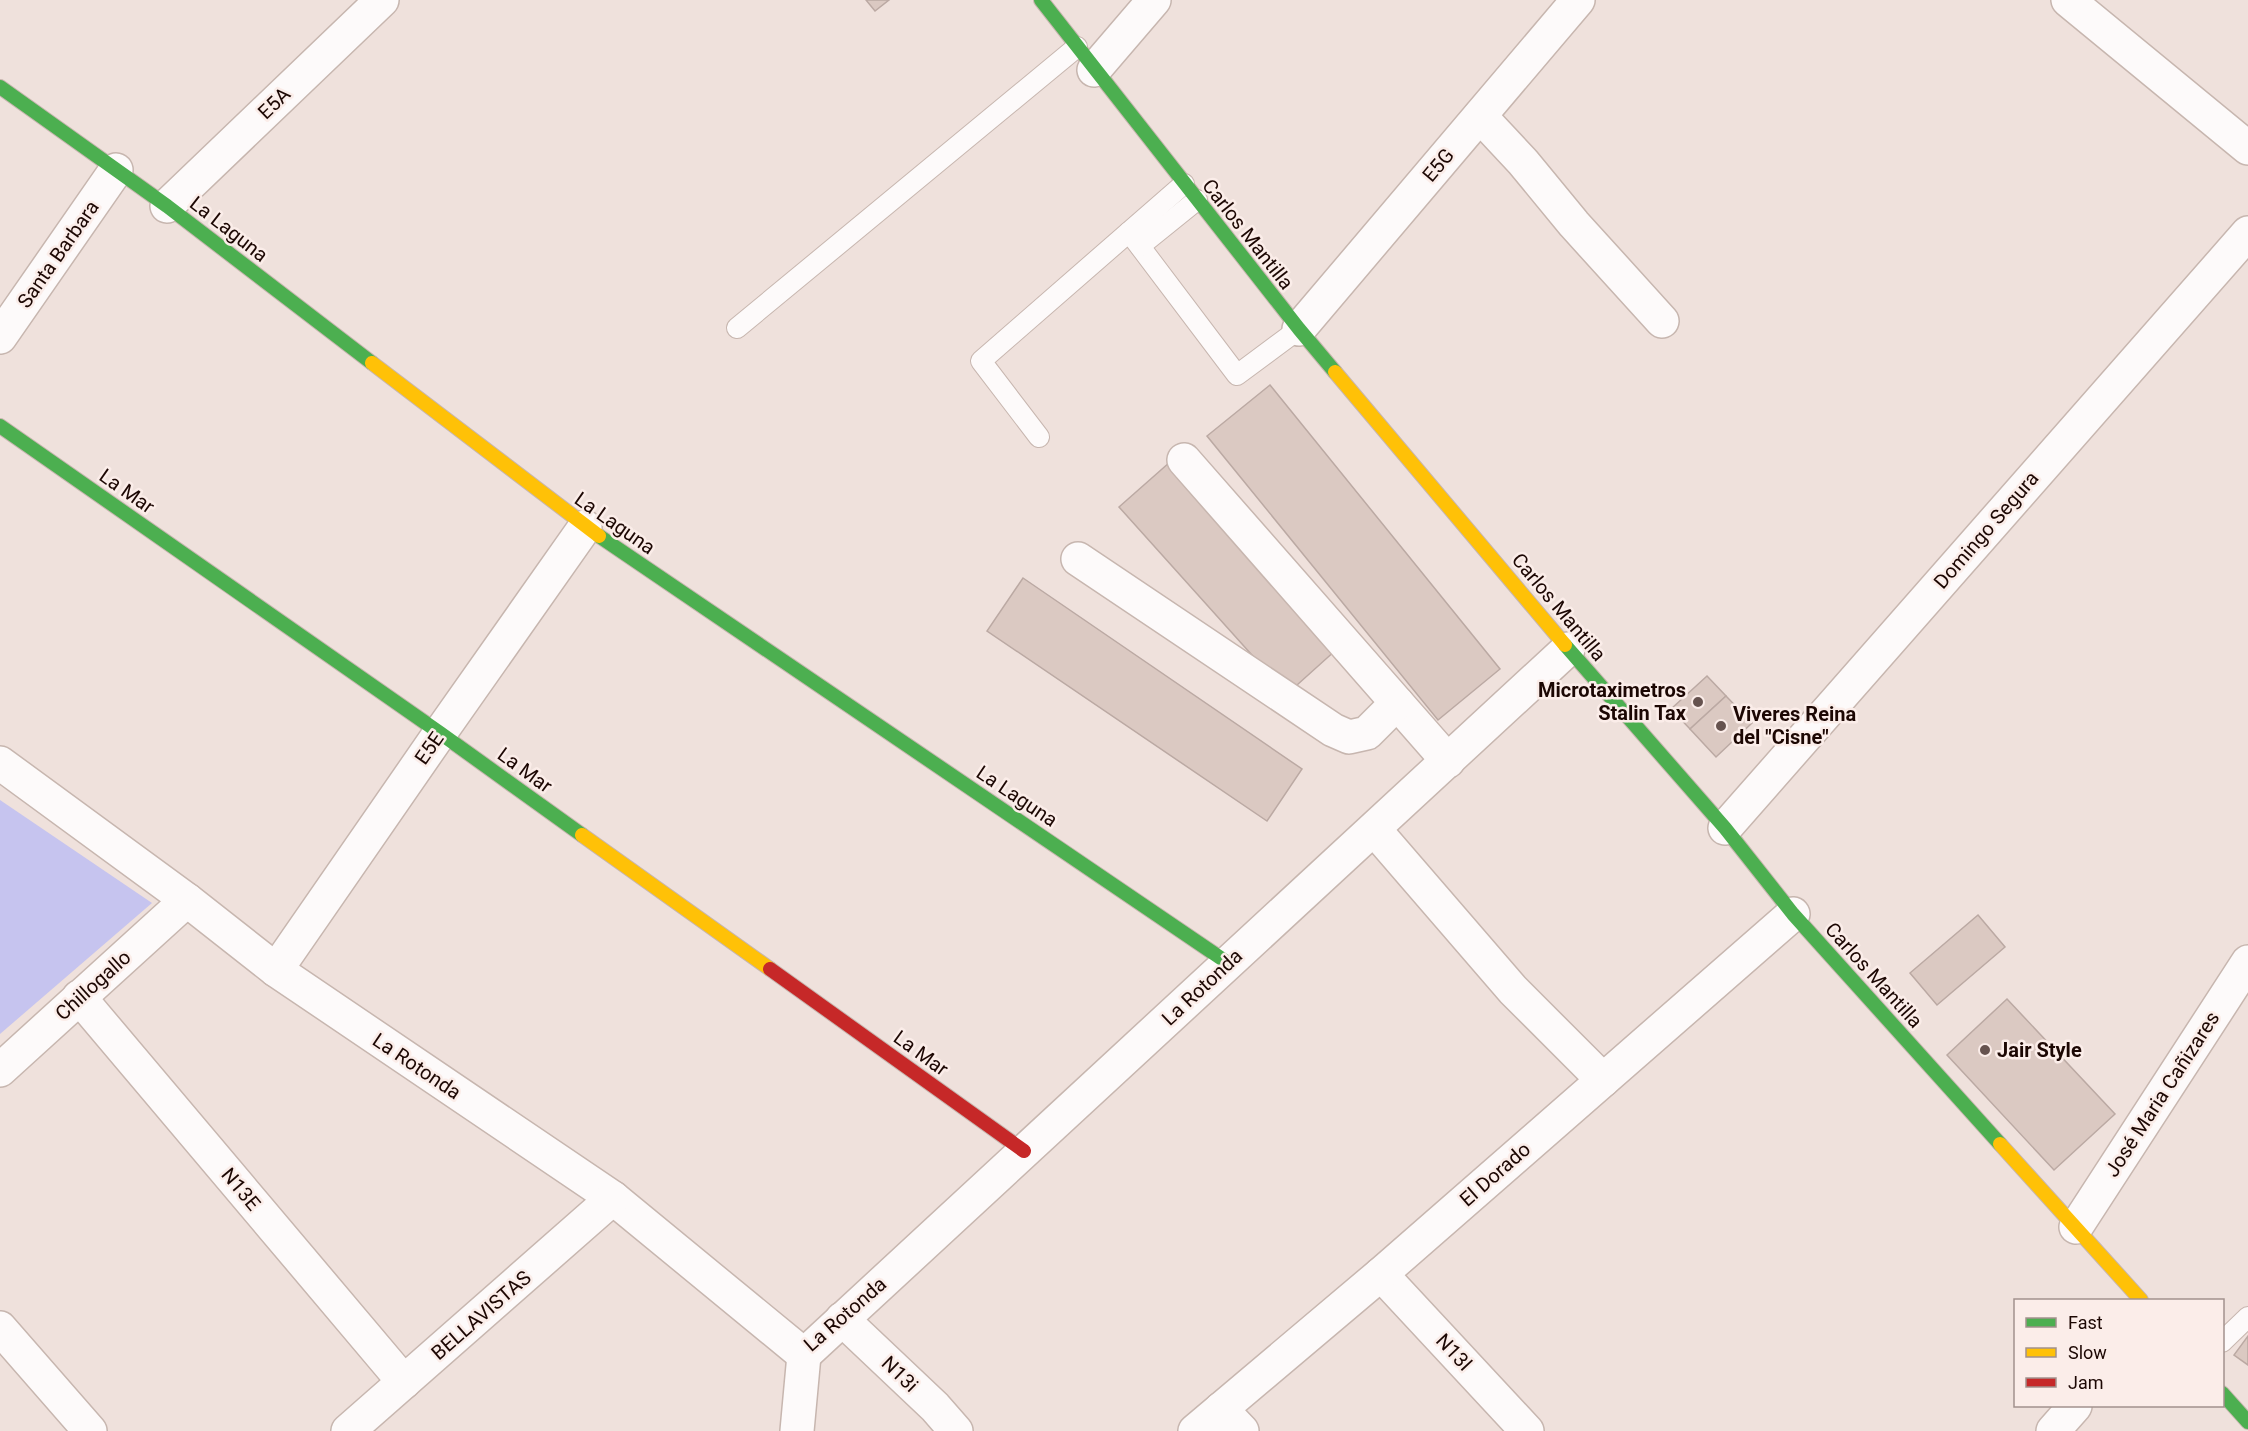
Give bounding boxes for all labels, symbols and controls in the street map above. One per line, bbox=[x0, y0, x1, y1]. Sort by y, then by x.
street label: E5A bbox=[253, 82, 295, 124]
street label: E5G bbox=[1417, 143, 1459, 187]
street label: Carlos Mantilla bbox=[1197, 174, 1299, 294]
street label: La Laguna bbox=[185, 191, 273, 267]
street label: Santa Barbara bbox=[12, 196, 104, 312]
street label: La Mar bbox=[95, 463, 159, 519]
street label: Domingo Segura bbox=[1929, 466, 2043, 594]
street label: La Laguna bbox=[570, 487, 660, 559]
street label: Carlos Mantilla bbox=[1507, 548, 1611, 666]
place label: Microtaximetros Stalin Tax bbox=[1538, 678, 1687, 725]
marker: Microtaximetros Stalin Tax bbox=[1691, 695, 1705, 709]
place label: Viveres Reina del "Cisne" bbox=[1733, 702, 1856, 749]
marker: Viveres Reina del "Cisne" bbox=[1714, 719, 1728, 733]
street label: E5E bbox=[409, 727, 449, 769]
street label: La Mar bbox=[493, 742, 557, 798]
street label: La Laguna bbox=[972, 760, 1062, 832]
street label: Carlos Mantilla bbox=[1820, 917, 1928, 1033]
street label: La Rotonda bbox=[1157, 944, 1247, 1030]
street label: Chillogallo bbox=[50, 945, 136, 1025]
street label: José Maria Cañizares bbox=[2100, 1007, 2224, 1181]
street label: La Mar bbox=[889, 1025, 953, 1081]
street label: La Rotonda bbox=[368, 1028, 466, 1104]
place label: Jair Style bbox=[1997, 1038, 2082, 1062]
marker: Jair Style bbox=[1978, 1043, 1992, 1057]
street label: El Dorado bbox=[1455, 1137, 1535, 1211]
street label: N13E bbox=[216, 1163, 266, 1215]
street label: BELLAVISTAS bbox=[426, 1265, 536, 1365]
street label: La Rotonda bbox=[799, 1272, 891, 1356]
legend bbox=[2014, 1299, 2224, 1407]
text: Fast bbox=[2068, 1312, 2103, 1333]
street label: N13l bbox=[1431, 1329, 1477, 1375]
text: Slow bbox=[2068, 1342, 2107, 1363]
street label: N13i bbox=[877, 1351, 923, 1397]
text: Jam bbox=[2068, 1372, 2104, 1393]

